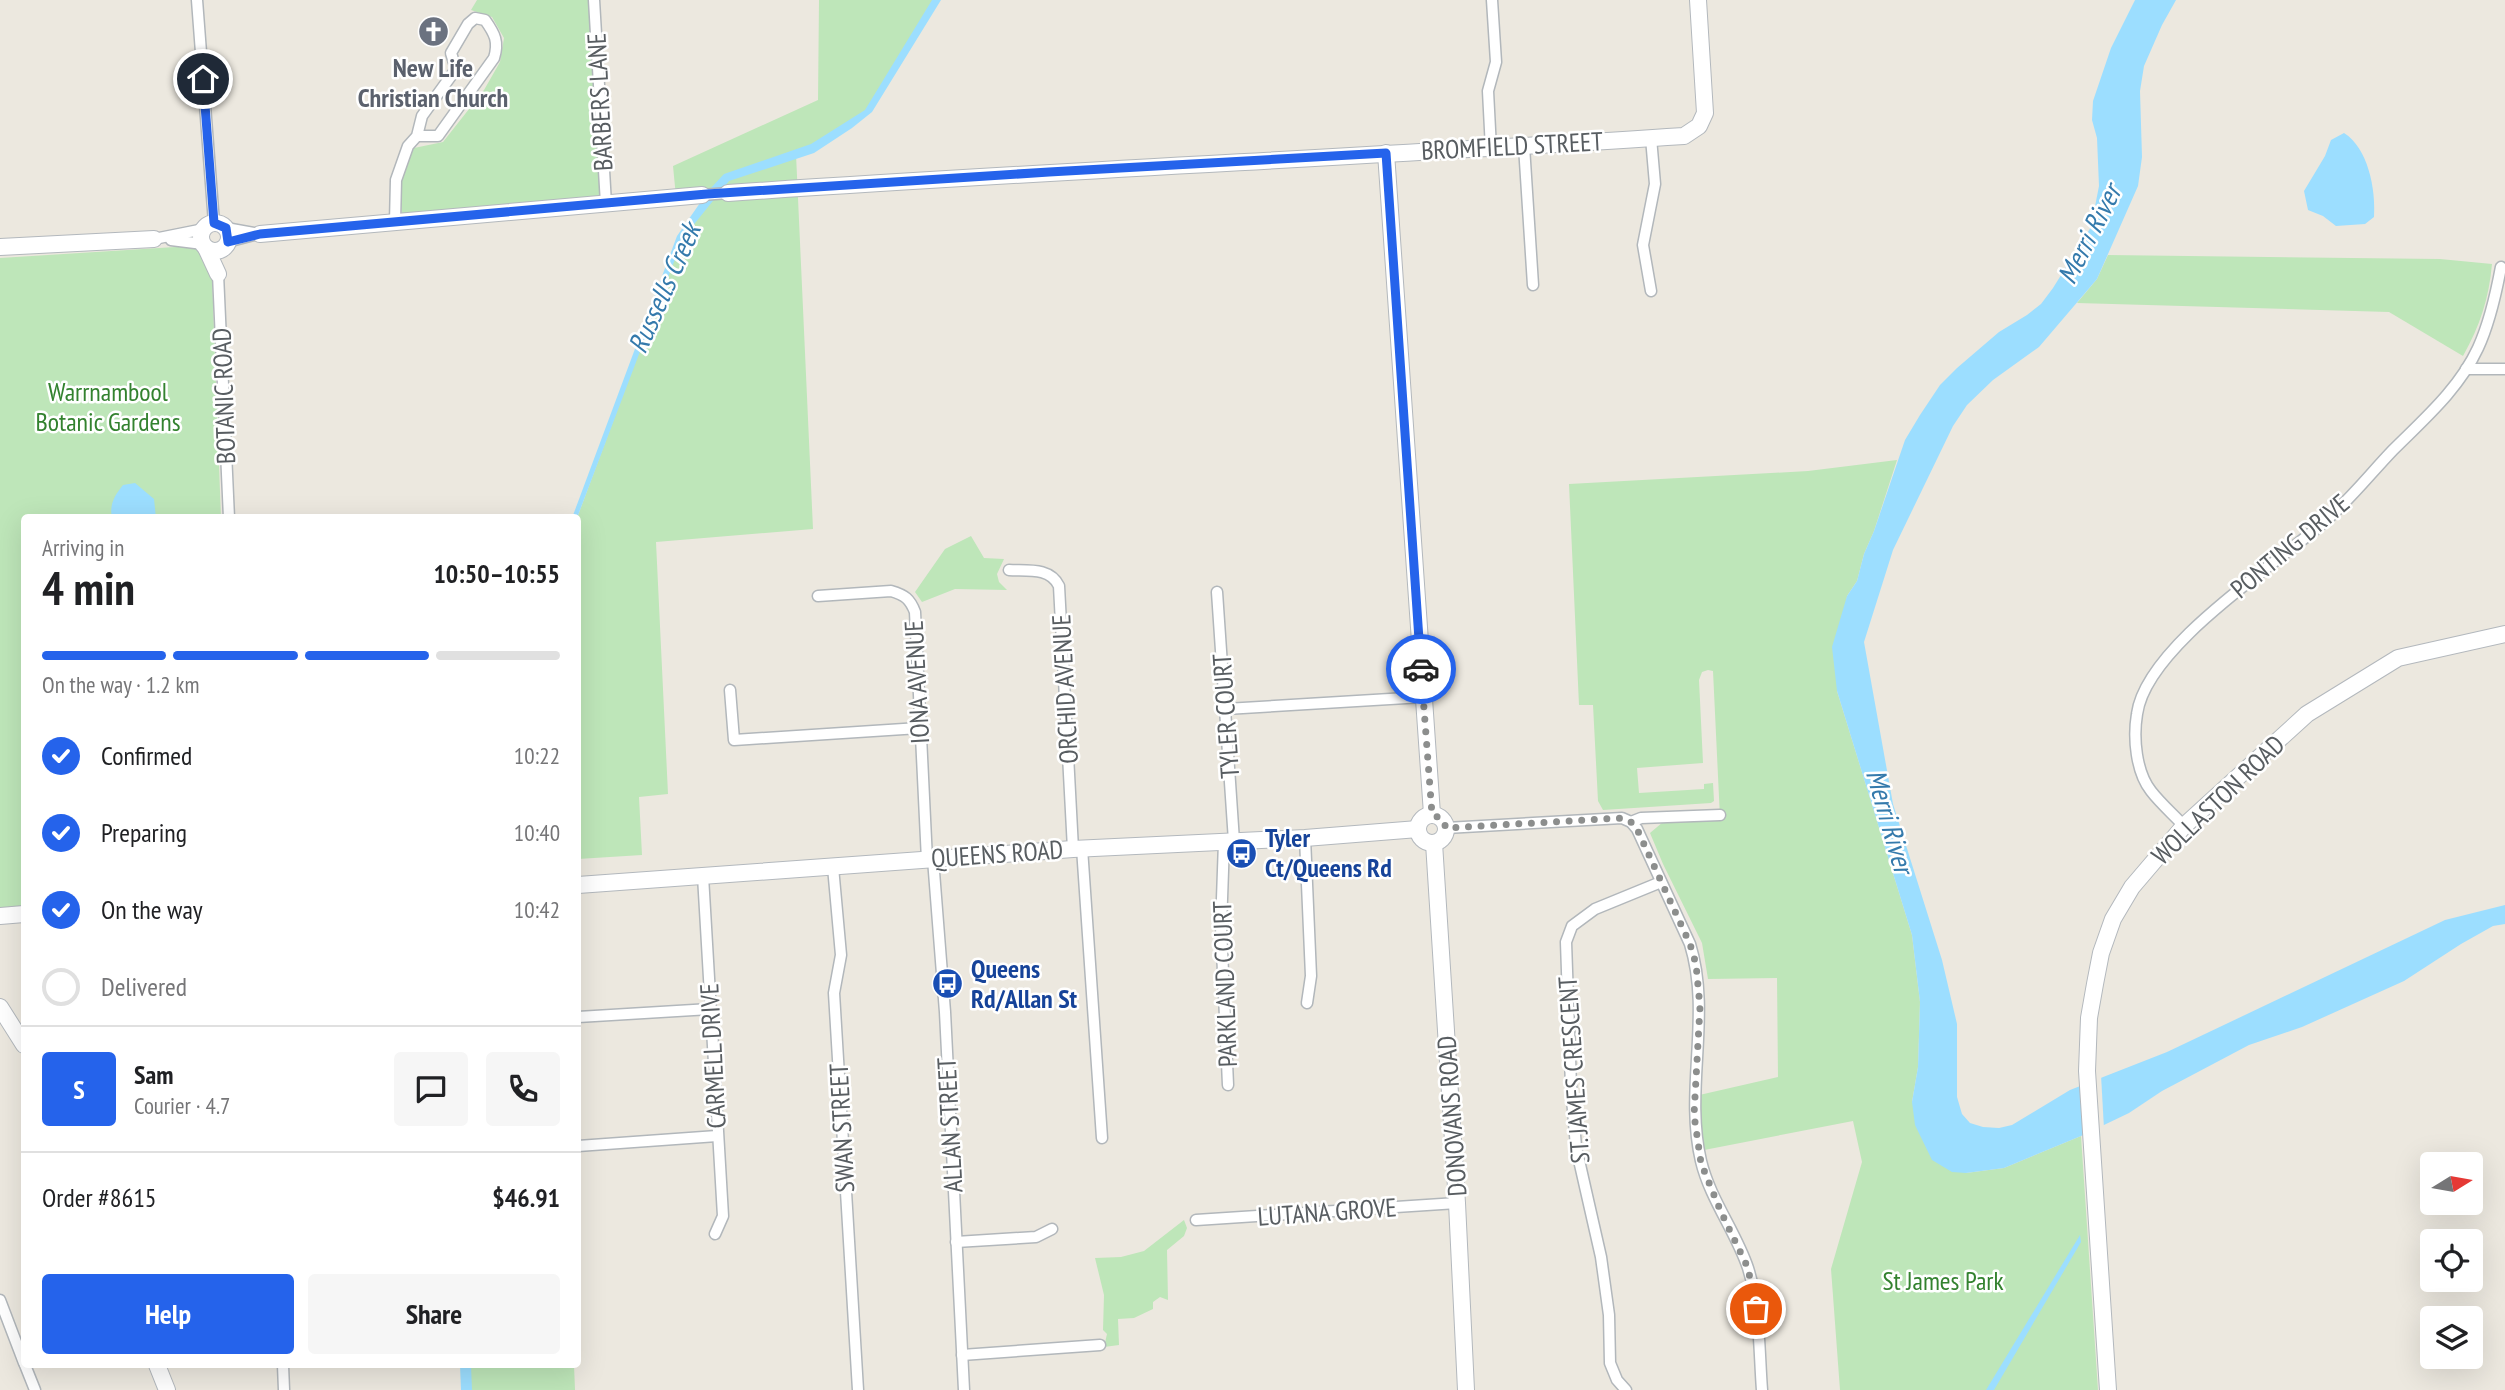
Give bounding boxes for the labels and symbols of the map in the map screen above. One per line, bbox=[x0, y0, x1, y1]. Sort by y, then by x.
church icon: New Life Christian Church bbox=[416, 15, 450, 49]
street label: BARBERS LANE bbox=[579, 32, 620, 172]
pin bbox=[173, 49, 233, 109]
place label: New Life Christian Church bbox=[358, 51, 508, 114]
street label: BROMFIELD STREET bbox=[1420, 124, 1604, 167]
water label: Merri River bbox=[2048, 174, 2131, 290]
water label: Russells Creek bbox=[618, 214, 710, 359]
street label: BOTANIC ROAD bbox=[205, 327, 242, 465]
park label: Warrnambool Botanic Gardens bbox=[36, 375, 180, 438]
street label: PONTING DRIVE bbox=[2224, 486, 2356, 605]
street label: ORCHID AVENUE bbox=[1044, 613, 1085, 765]
street label: IONA AVENUE bbox=[897, 619, 936, 745]
courier bbox=[1386, 634, 1456, 704]
street label: TYLER COURT bbox=[1205, 652, 1246, 779]
street label: WOLLASTON ROAD bbox=[2144, 728, 2291, 871]
water label: Merri River bbox=[1858, 765, 1924, 881]
place label: Tyler Ct/Queens Rd bbox=[1265, 821, 1392, 884]
street label: QUEENS ROAD bbox=[930, 832, 1064, 875]
bus stop icon: Tyler Ct/Queens Rd bbox=[1225, 836, 1259, 870]
street label: PARKLAND COURT bbox=[1205, 900, 1244, 1068]
place label: Queens Rd/Allan St bbox=[971, 952, 1078, 1015]
bus stop icon: Queens Rd/Allan St bbox=[931, 967, 965, 1001]
street label: ST. JAMES CRESCENT bbox=[1550, 975, 1596, 1165]
street label: CARMELL DRIVE bbox=[692, 983, 733, 1129]
street label: DONOVANS ROAD bbox=[1429, 1035, 1474, 1197]
street label: ALLAN STREET bbox=[929, 1056, 970, 1193]
street label: SWAN STREET bbox=[822, 1062, 861, 1193]
north arrow bbox=[2420, 1152, 2483, 1214]
street label: LUTANA GROVE bbox=[1256, 1190, 1398, 1233]
park label: St James Park bbox=[1882, 1264, 2004, 1297]
pin bbox=[1726, 1279, 1786, 1339]

